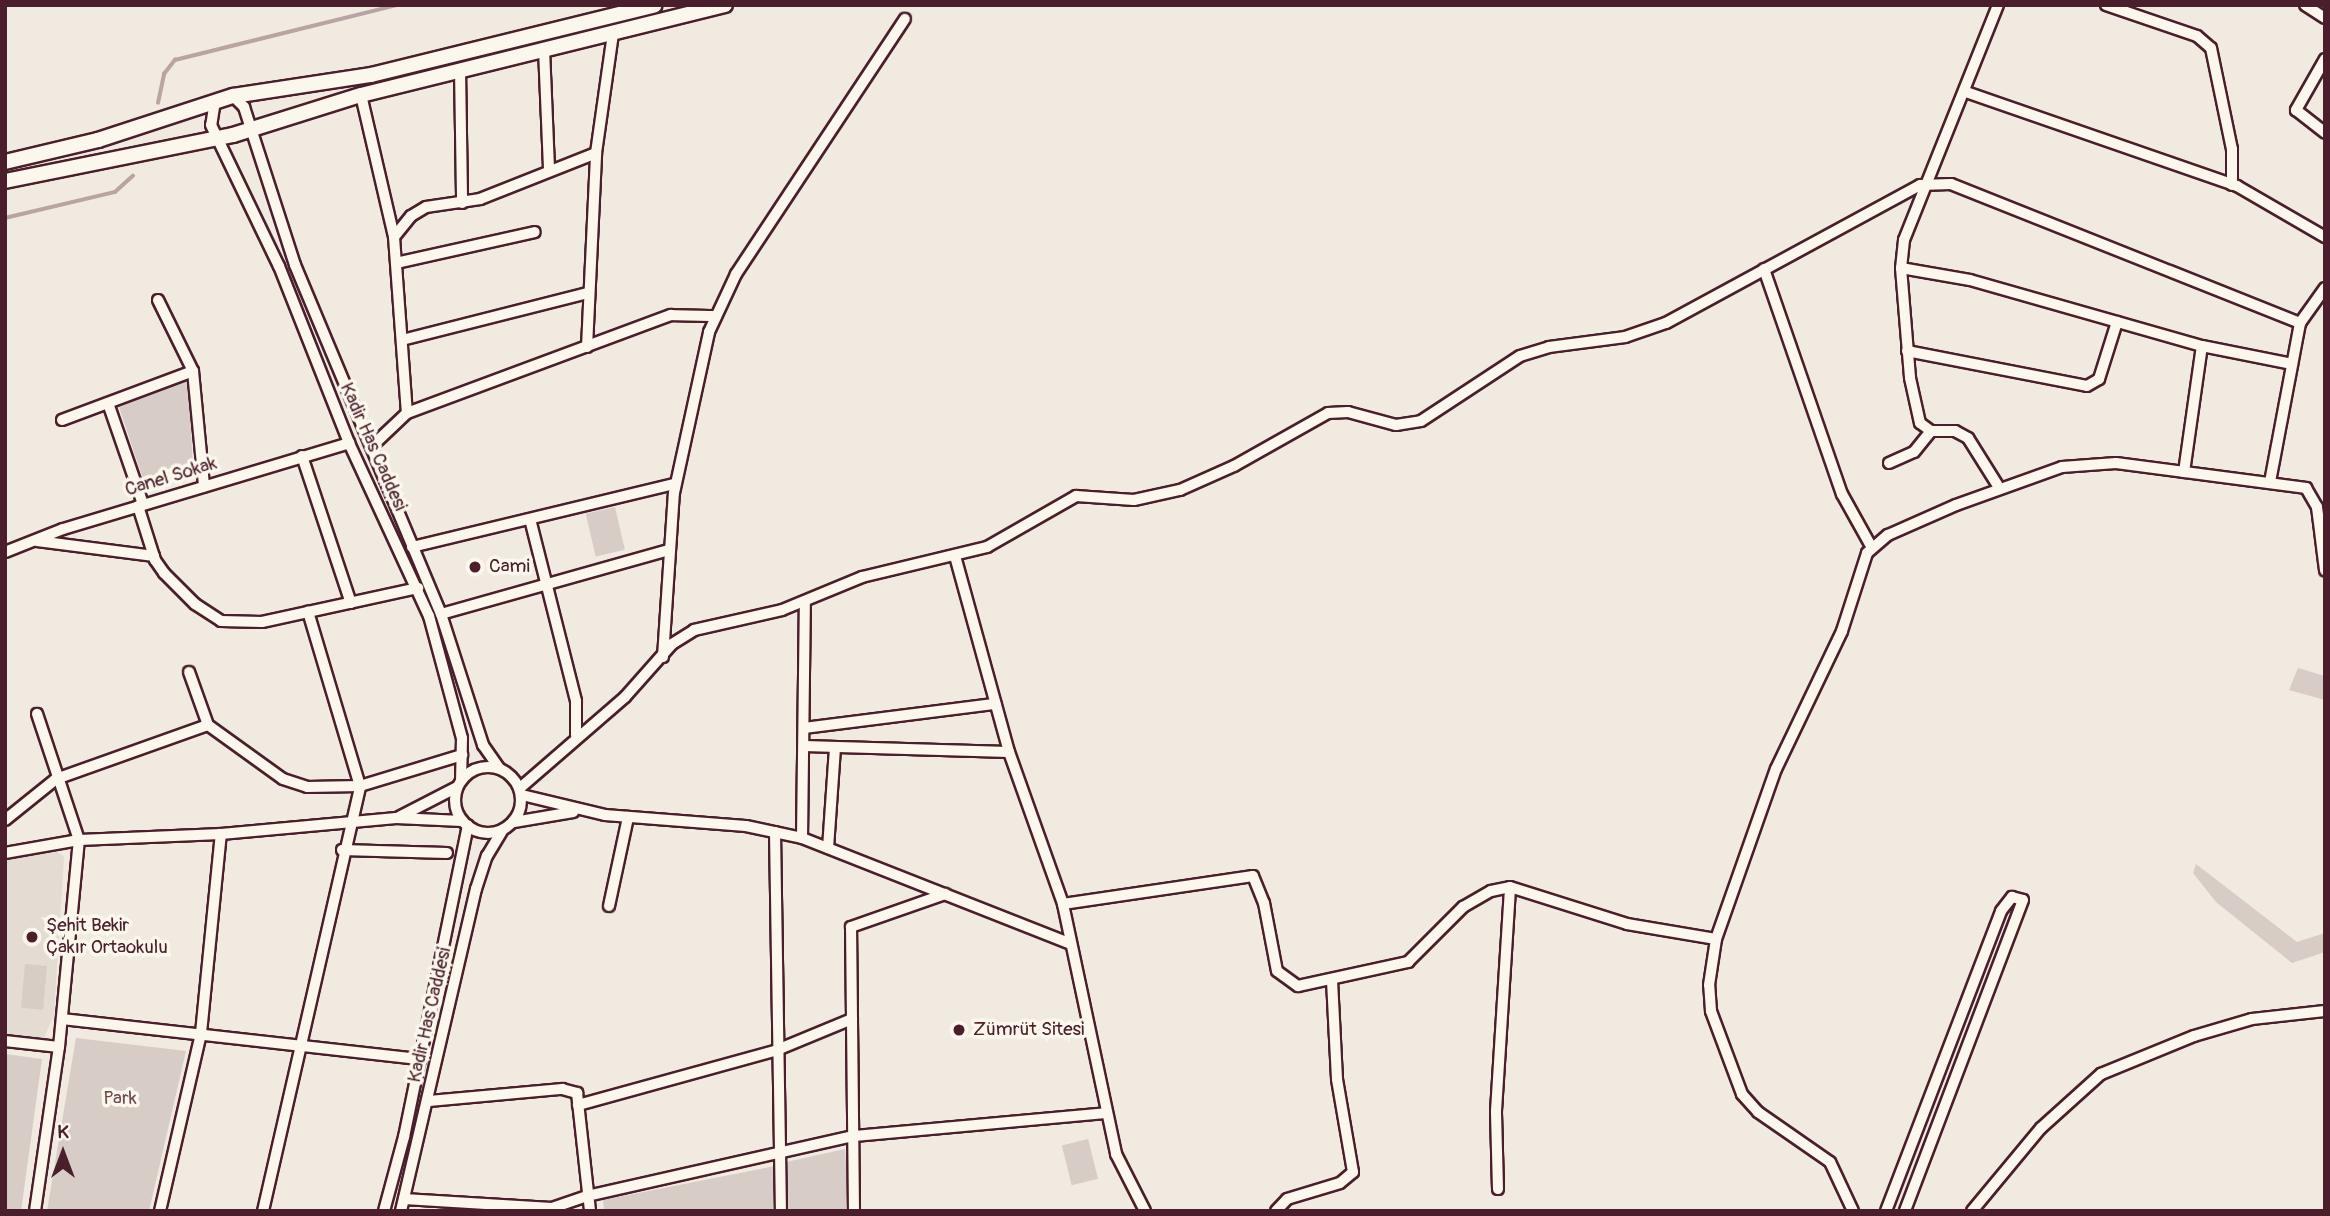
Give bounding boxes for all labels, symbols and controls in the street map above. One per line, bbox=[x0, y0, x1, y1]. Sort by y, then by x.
street label: Kadir Has Caddesi bbox=[335, 379, 411, 515]
street label: Canel Sokak bbox=[122, 452, 220, 502]
place label: Cami bbox=[489, 556, 530, 578]
marker: Cami bbox=[467, 559, 483, 575]
place label: Şehit Bekir Çakır Ortaokulu bbox=[46, 915, 168, 959]
marker: Şehit Bekir Çakır Ortaokulu bbox=[24, 929, 40, 945]
street label: Kadir Has Caddesi bbox=[403, 945, 457, 1085]
place label: Zümrüt Sitesi bbox=[973, 1019, 1084, 1041]
marker: Zümrüt Sitesi bbox=[951, 1022, 967, 1038]
park label: Park bbox=[103, 1088, 137, 1110]
north arrow bbox=[28, 1118, 98, 1188]
text: K bbox=[57, 1120, 69, 1144]

